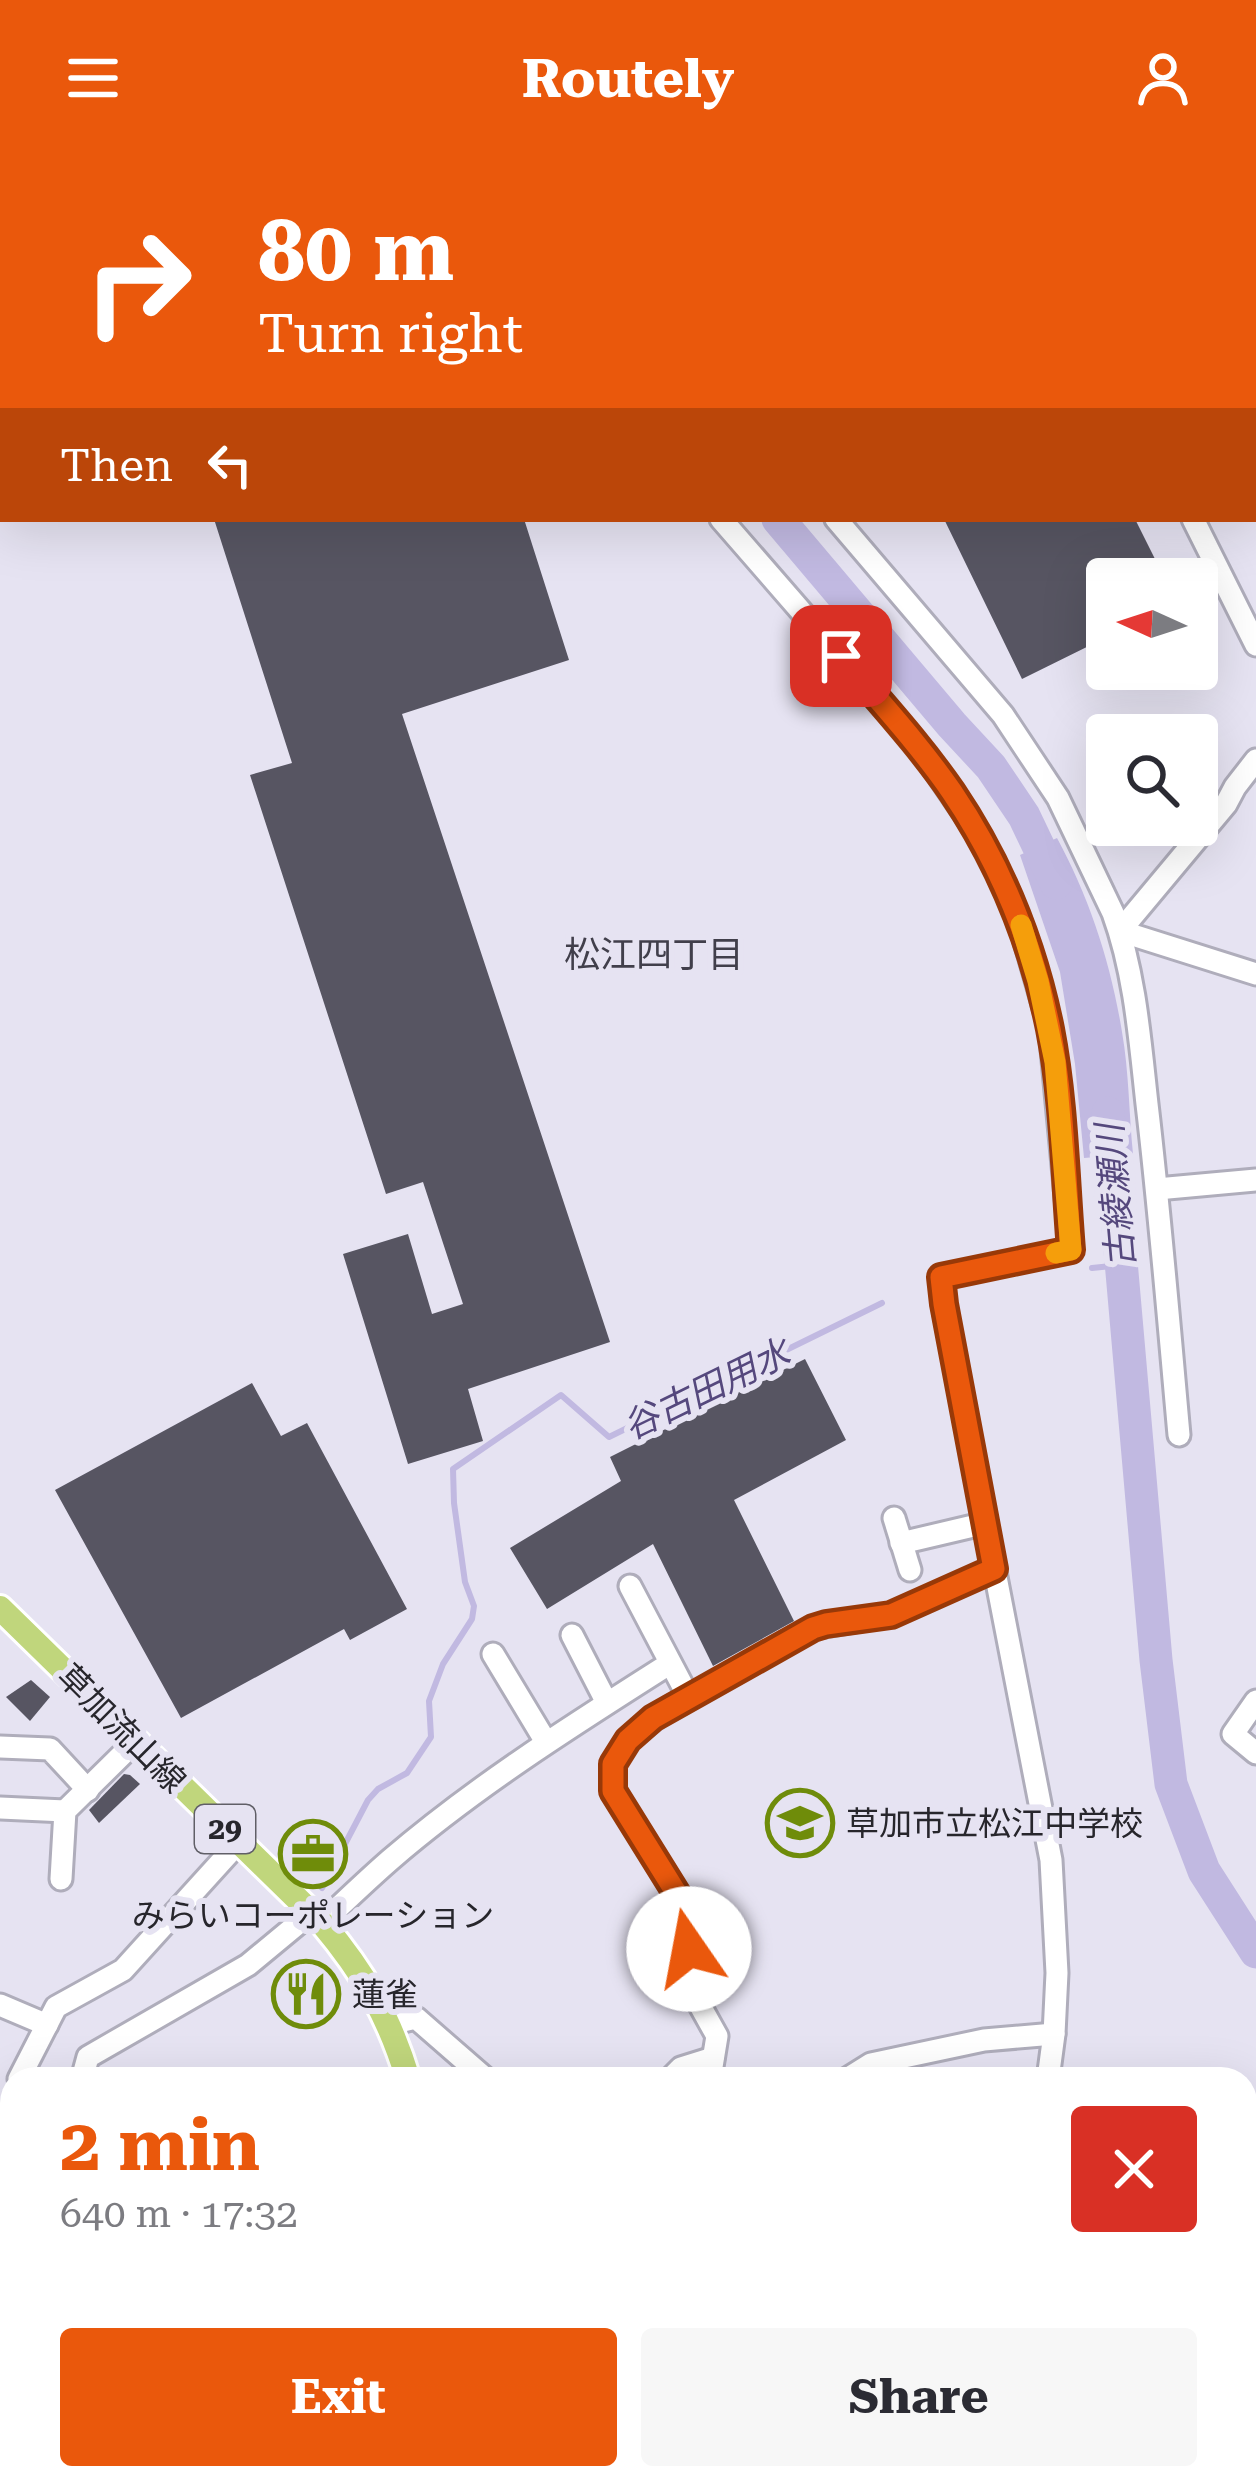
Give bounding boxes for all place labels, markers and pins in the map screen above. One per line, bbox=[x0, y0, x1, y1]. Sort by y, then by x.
pin bbox=[790, 605, 892, 707]
school or university icon: 草加市立松江中学校 bbox=[765, 1788, 835, 1858]
place label: 草加市立松江中学校 bbox=[846, 1804, 1143, 1843]
office icon: みらいコーポレーション bbox=[278, 1819, 348, 1889]
place label: みらいコーポレーション bbox=[132, 1896, 494, 1935]
restaurant icon: 蓮雀 bbox=[271, 1959, 341, 2029]
place label: 蓮雀 bbox=[352, 1975, 418, 2014]

